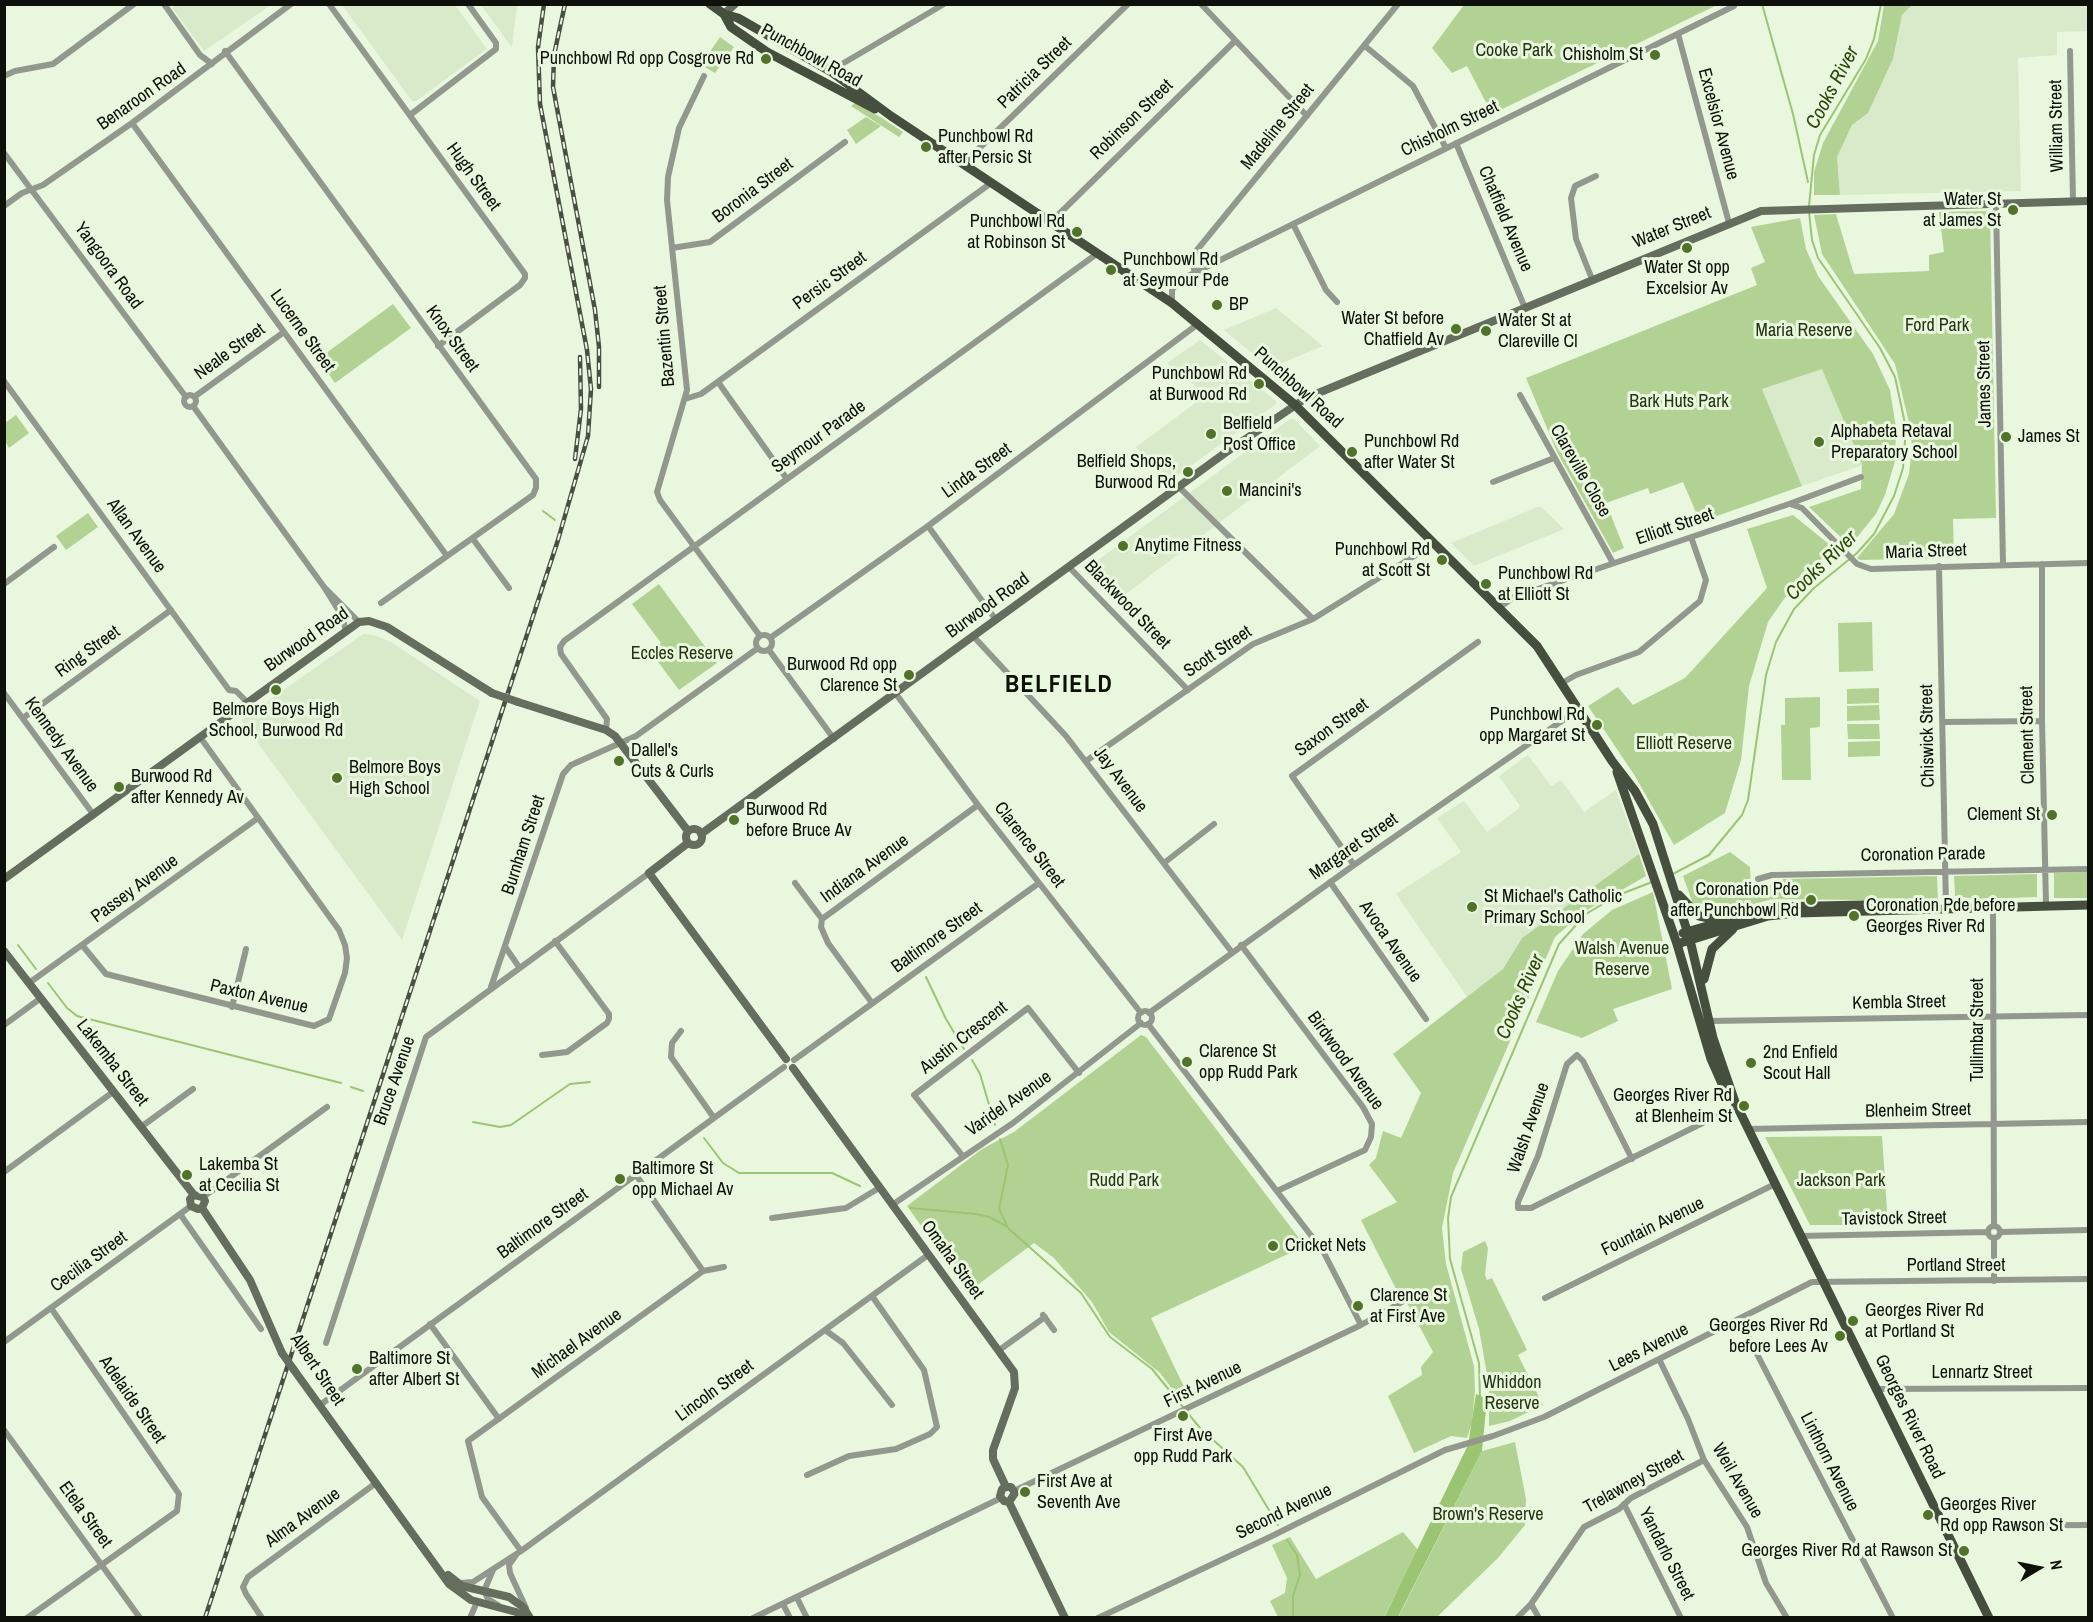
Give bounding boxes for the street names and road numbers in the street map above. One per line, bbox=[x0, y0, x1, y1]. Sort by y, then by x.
street label: Punchbowl Road bbox=[757, 20, 865, 92]
street label: Patricia Street bbox=[994, 32, 1076, 114]
street label: Benaroon Road bbox=[93, 59, 191, 135]
street label: Excelsior Avenue bbox=[1693, 66, 1743, 182]
street label: Robinson Street bbox=[1086, 75, 1178, 165]
street label: William Street bbox=[2045, 79, 2069, 173]
street label: Madeline Street bbox=[1237, 80, 1319, 174]
street label: Chisholm Street bbox=[1398, 96, 1502, 162]
street label: Hugh Street bbox=[441, 139, 505, 215]
street label: Boronia Street bbox=[708, 154, 798, 228]
street label: Chatfield Avenue bbox=[1473, 163, 1537, 275]
street label: Water Street bbox=[1630, 203, 1714, 253]
street label: Yangoora Road bbox=[69, 218, 147, 314]
street label: Persic Street bbox=[789, 247, 871, 315]
street label: Bazentin Street bbox=[650, 284, 680, 388]
street label: Lucerne Street bbox=[265, 285, 339, 377]
street label: Knox Street bbox=[421, 301, 483, 377]
street label: Neale Street bbox=[190, 319, 270, 385]
street label: James Street bbox=[1973, 340, 1997, 428]
street label: Punchbowl Road bbox=[1249, 343, 1347, 433]
street label: Seymour Parade bbox=[768, 396, 870, 478]
street label: Clareville Close bbox=[1545, 421, 1615, 521]
street label: Linda Street bbox=[938, 439, 1016, 503]
street label: Allan Avenue bbox=[102, 495, 170, 577]
street label: Elliott Street bbox=[1633, 504, 1717, 550]
street label: Maria Street bbox=[1885, 540, 1967, 564]
street label: Blackwood Street bbox=[1079, 556, 1175, 654]
street label: Burwood Road bbox=[942, 569, 1034, 643]
street label: Burwood Road bbox=[261, 603, 353, 677]
street label: Ring Street bbox=[51, 621, 125, 683]
street label: Scott Street bbox=[1180, 621, 1256, 683]
street label: Chiswick Street bbox=[1916, 684, 1940, 788]
street label: Clement Street bbox=[2016, 686, 2040, 784]
street label: Kennedy Avenue bbox=[19, 693, 103, 797]
street label: Saxon Street bbox=[1291, 694, 1373, 762]
street label: Jay Avenue bbox=[1088, 743, 1152, 817]
street label: Burnham Street bbox=[498, 793, 550, 897]
street label: Clarence Street bbox=[989, 798, 1069, 892]
street label: Margaret Street bbox=[1306, 809, 1402, 885]
street label: Indiana Avenue bbox=[817, 830, 913, 908]
street label: Coronation Parade bbox=[1860, 843, 1986, 867]
street label: Passey Avenue bbox=[87, 850, 183, 928]
street label: Avoca Avenue bbox=[1354, 897, 1426, 987]
street label: Baltimore Street bbox=[888, 898, 986, 978]
street label: Paxton Avenue bbox=[208, 975, 310, 1019]
street label: Tullimbar Street bbox=[1967, 978, 1989, 1082]
street label: Kembla Street bbox=[1852, 991, 1946, 1015]
street label: Austin Crescent bbox=[916, 997, 1012, 1079]
street label: Birdwood Avenue bbox=[1302, 1008, 1388, 1114]
street label: Lakemba Street bbox=[71, 1015, 153, 1111]
street label: Bruce Avenue bbox=[370, 1034, 420, 1128]
street label: Varidel Avenue bbox=[962, 1067, 1056, 1141]
street label: Walsh Avenue bbox=[1503, 1080, 1555, 1176]
street label: Blenheim Street bbox=[1865, 1099, 1971, 1123]
street label: Baltimore Street bbox=[494, 1184, 592, 1264]
street label: Fountain Avenue bbox=[1598, 1193, 1708, 1261]
street label: Tavistock Street bbox=[1841, 1207, 1947, 1231]
street label: Omaha Street bbox=[916, 1216, 988, 1304]
street label: Cecilia Street bbox=[46, 1227, 132, 1297]
street label: Portland Street bbox=[1907, 1255, 2005, 1277]
street label: Michael Avenue bbox=[528, 1304, 626, 1384]
street label: Lees Avenue bbox=[1606, 1319, 1692, 1377]
street label: Albert Street bbox=[285, 1330, 349, 1410]
street label: Georges River Road bbox=[1870, 1351, 1948, 1483]
street label: Adelaide Street bbox=[94, 1352, 170, 1448]
street label: Lincoln Street bbox=[672, 1355, 758, 1427]
street label: First Avenue bbox=[1161, 1357, 1245, 1413]
street label: Lennartz Street bbox=[1932, 1362, 2032, 1384]
street label: Linthorn Avenue bbox=[1795, 1409, 1863, 1515]
street label: Weil Avenue bbox=[1707, 1440, 1767, 1522]
street label: Trelawney Street bbox=[1580, 1446, 1688, 1518]
street label: Etela Street bbox=[54, 1477, 116, 1553]
street label: Second Avenue bbox=[1233, 1480, 1335, 1544]
street label: Alma Avenue bbox=[261, 1484, 345, 1552]
street label: Yandarlo Street bbox=[1633, 1504, 1699, 1604]

